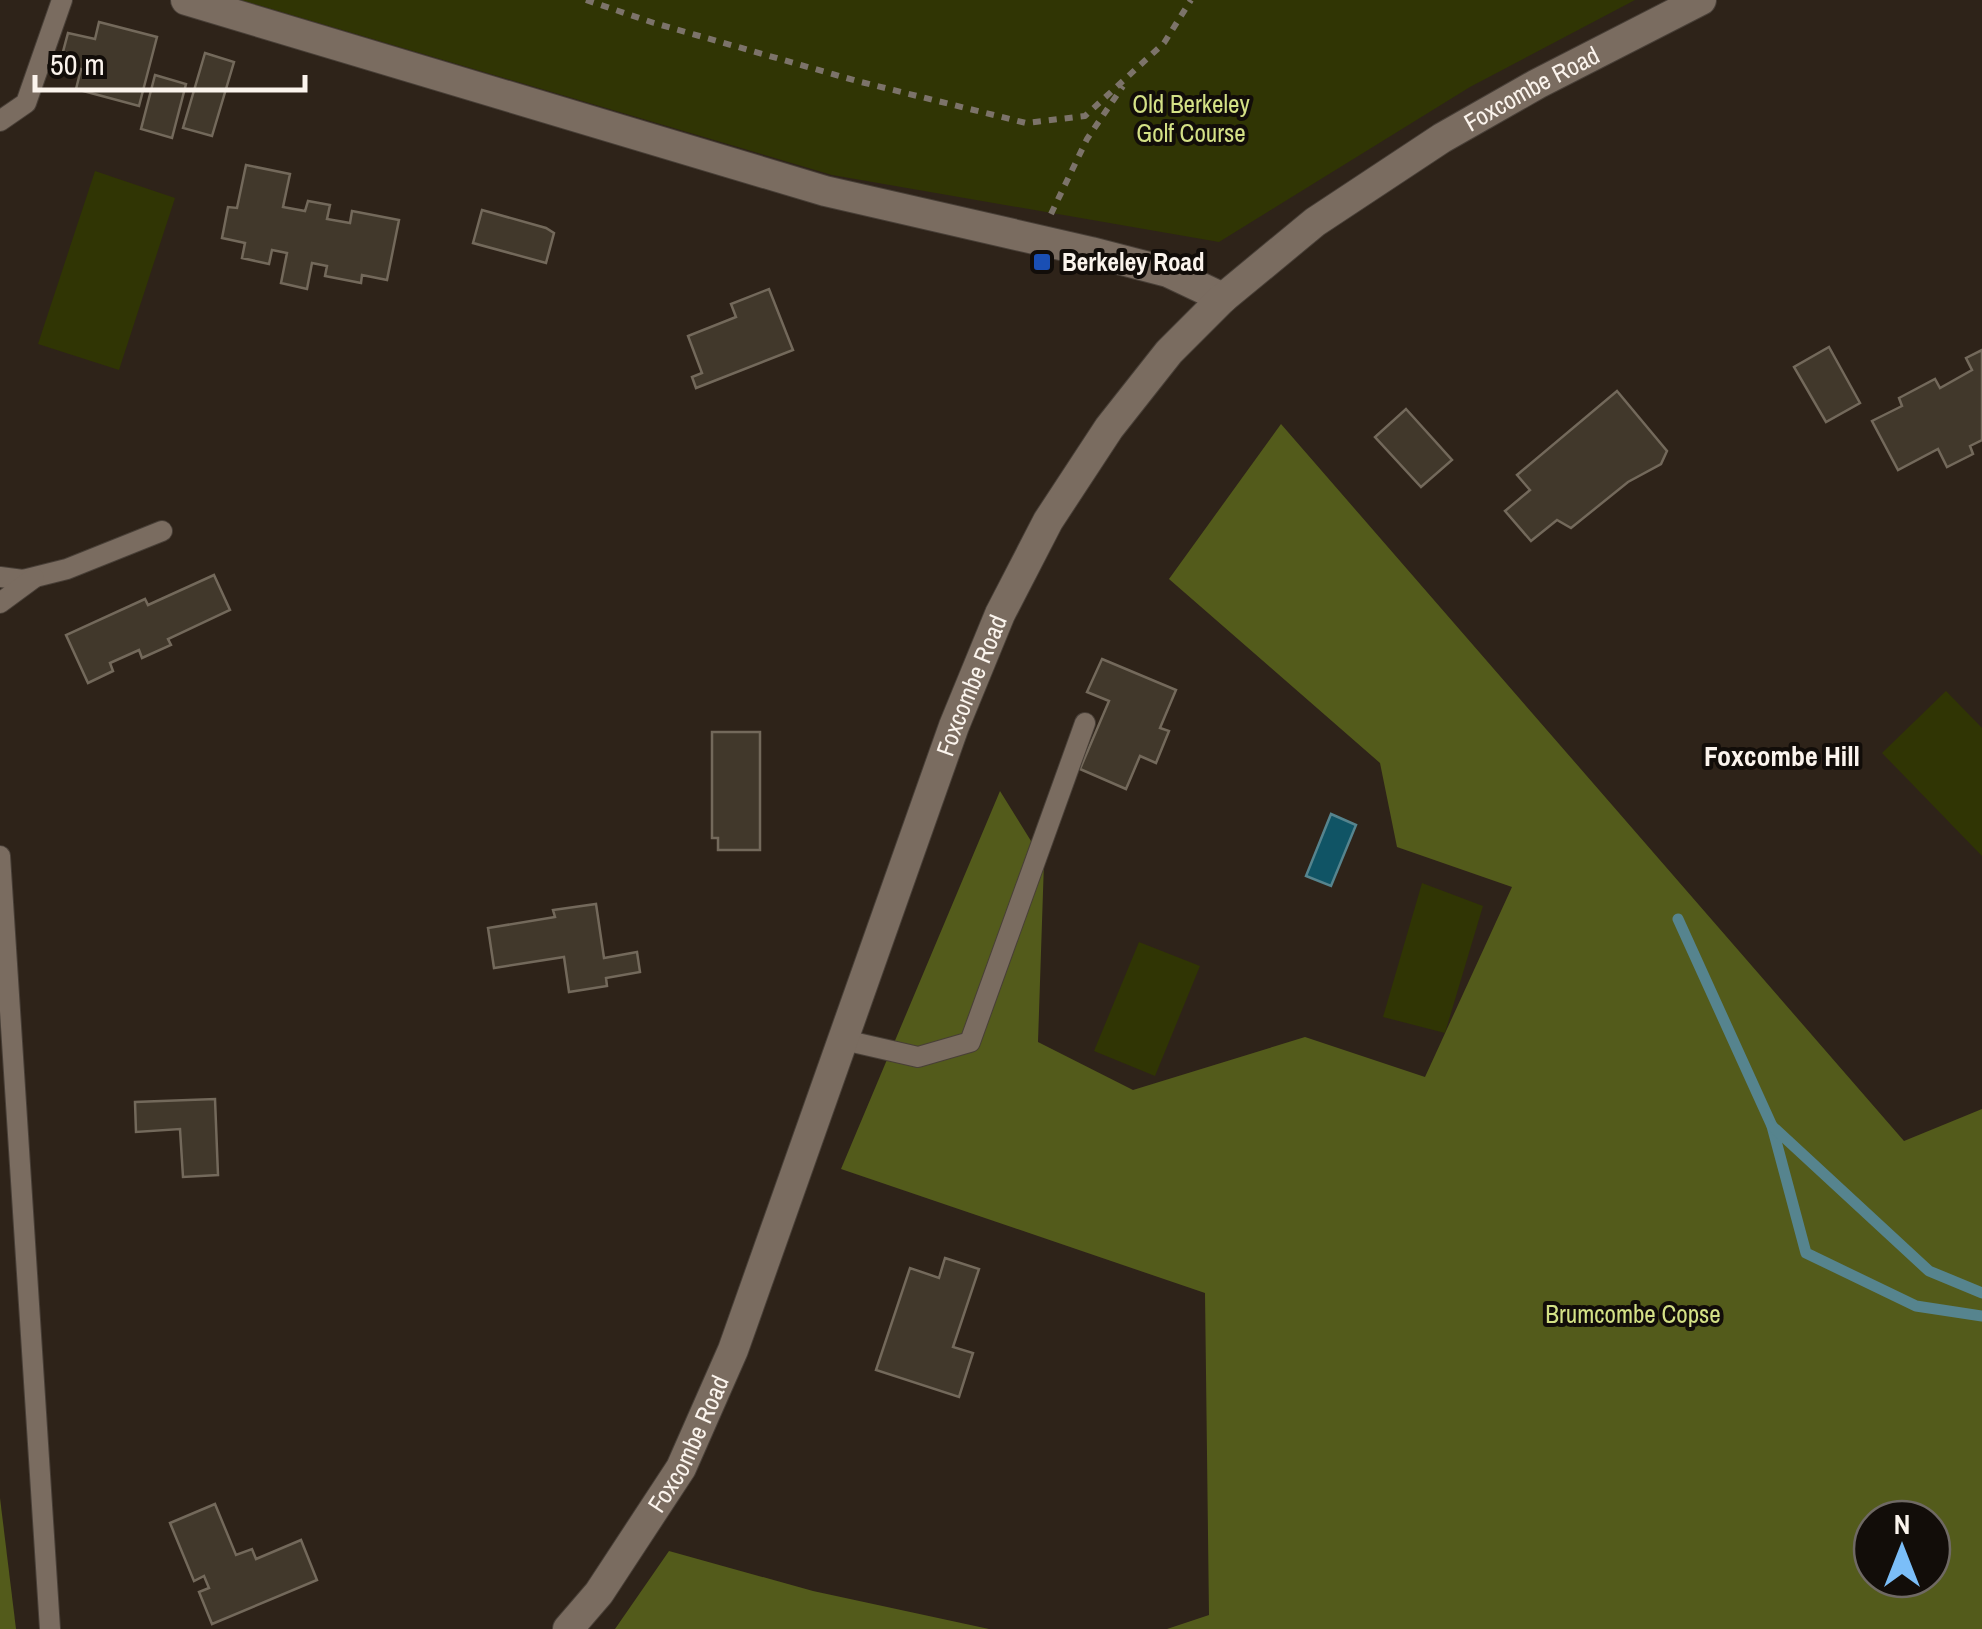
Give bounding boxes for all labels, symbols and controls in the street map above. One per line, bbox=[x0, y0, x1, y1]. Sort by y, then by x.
scale bar bbox=[35, 30, 305, 92]
street label: Foxcombe Road bbox=[1458, 38, 1605, 139]
text: 50 m bbox=[50, 44, 105, 84]
park label: Old Berkeley Golf Course bbox=[1132, 87, 1250, 150]
place label: Berkeley Road bbox=[1062, 245, 1204, 279]
marker: Berkeley Road bbox=[1031, 251, 1053, 273]
street label: Foxcombe Road bbox=[928, 610, 1015, 761]
district label: Foxcombe Hill bbox=[1704, 737, 1860, 775]
park label: Brumcombe Copse bbox=[1545, 1297, 1721, 1331]
street label: Foxcombe Road bbox=[639, 1370, 737, 1519]
north arrow bbox=[1852, 1499, 1952, 1599]
text: N bbox=[1894, 1505, 1910, 1543]

